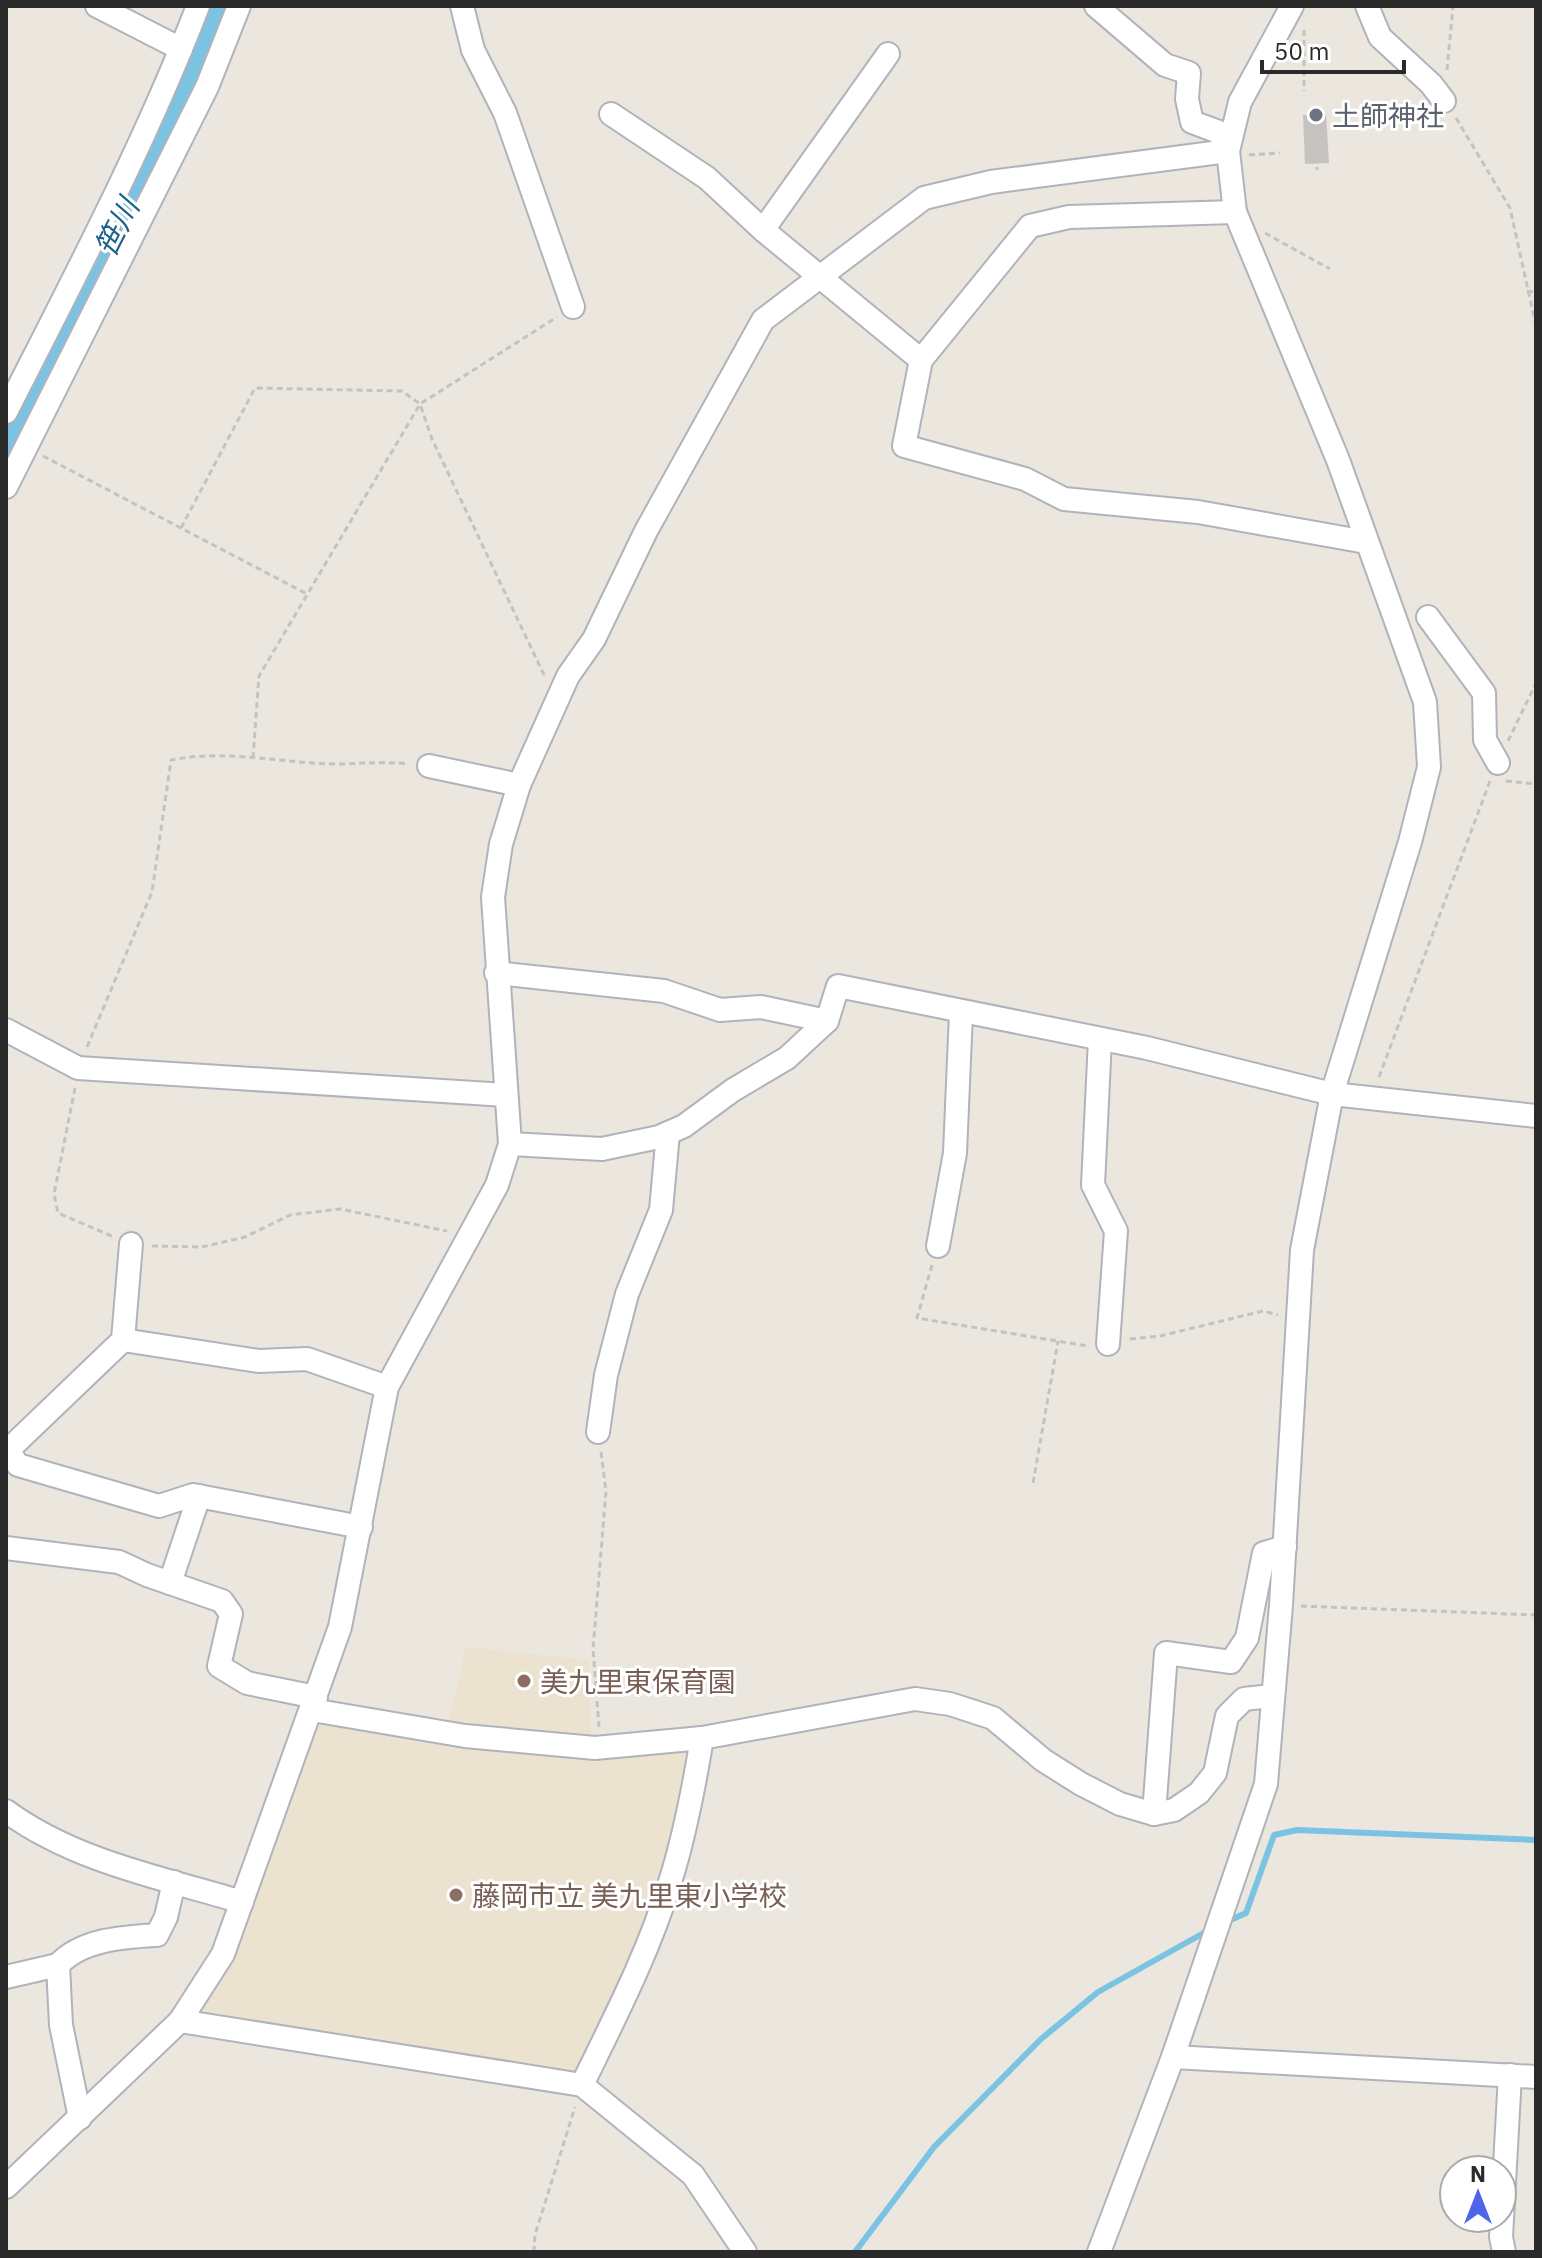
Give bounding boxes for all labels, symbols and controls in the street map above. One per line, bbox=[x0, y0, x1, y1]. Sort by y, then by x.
scale bar bbox=[1262, 24, 1404, 74]
text: 50 m bbox=[1274, 35, 1329, 67]
place label: 土師神社 bbox=[1332, 97, 1444, 134]
marker: 土師神社 bbox=[1307, 106, 1325, 124]
water label: 笹川 bbox=[85, 189, 148, 263]
place label: 美九里東保育園 bbox=[540, 1663, 736, 1700]
marker: 美九里東保育園 bbox=[515, 1672, 533, 1690]
place label: 藤岡市立 美九里東小学校 bbox=[472, 1877, 787, 1914]
marker: 藤岡市立 美九里東小学校 bbox=[447, 1886, 465, 1904]
north arrow bbox=[1438, 2154, 1518, 2234]
text: N bbox=[1470, 2159, 1486, 2188]

